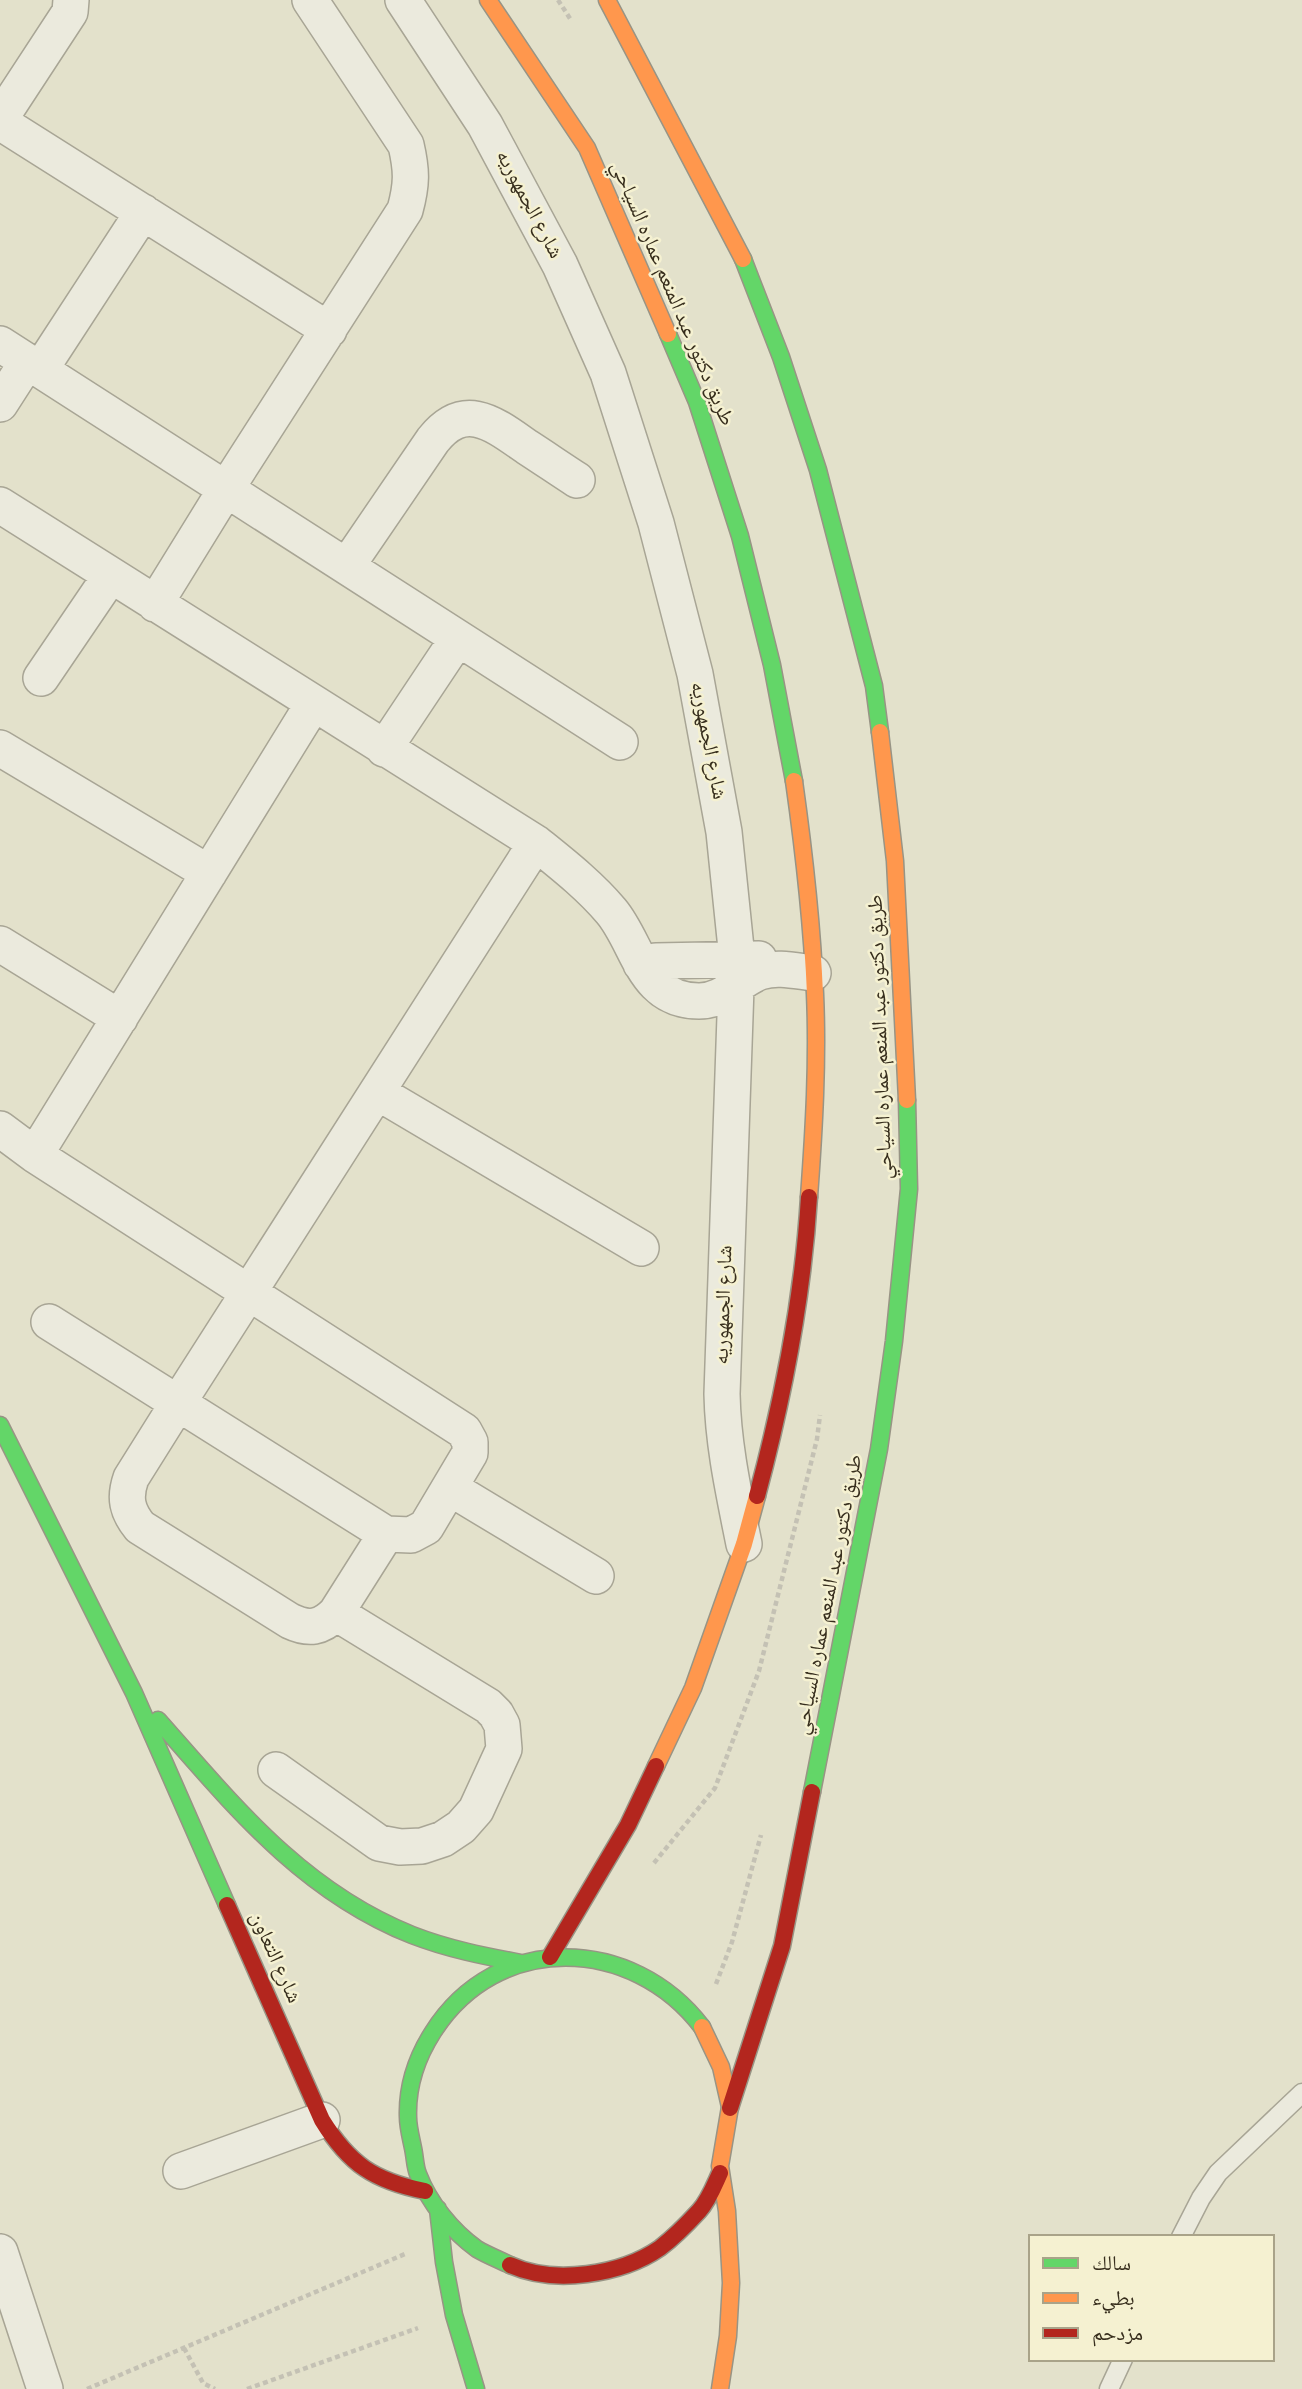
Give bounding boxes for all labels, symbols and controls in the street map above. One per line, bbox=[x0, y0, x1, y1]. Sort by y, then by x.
street label: شارع الجمهوريه bbox=[485, 144, 571, 266]
street label: طريق دكتور عبد المنعم عماره السياحي bbox=[599, 156, 743, 432]
street label: شارع الجمهوريه bbox=[678, 679, 736, 803]
street label: طريق دكتور عبد المنعم عماره السياحي bbox=[860, 894, 904, 1180]
street label: شارع الجمهوريه bbox=[705, 1245, 745, 1365]
street label: طريق دكتور عبد المنعم عماره السياحي bbox=[786, 1452, 874, 1738]
street label: شارع التعاون bbox=[238, 1906, 310, 2010]
legend bbox=[1029, 2235, 1274, 2361]
text: سالك bbox=[1092, 2248, 1131, 2283]
text: بطيء bbox=[1092, 2283, 1135, 2318]
text: مزدحم bbox=[1092, 2318, 1143, 2353]

